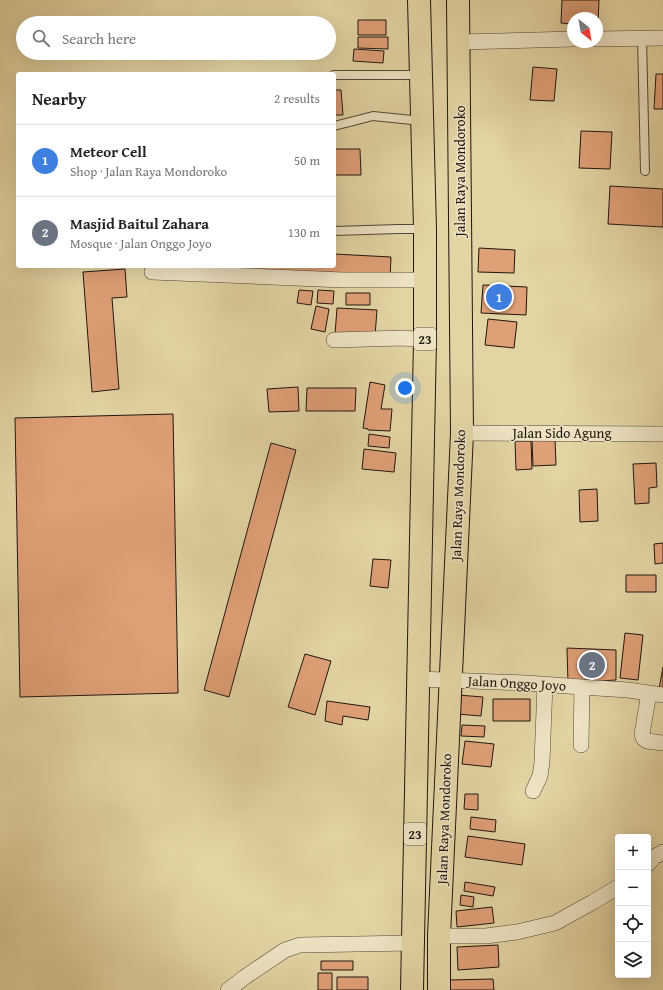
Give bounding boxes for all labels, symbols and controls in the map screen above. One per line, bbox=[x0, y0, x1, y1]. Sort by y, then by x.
north arrow bbox=[567, 12, 603, 48]
search box bbox=[16, 16, 336, 60]
icon: search bbox=[30, 27, 52, 49]
text: Search here bbox=[62, 28, 136, 49]
text: Nearby bbox=[32, 86, 86, 111]
text: 2 results bbox=[274, 89, 320, 108]
street label: Jalan Raya Mondoroko bbox=[450, 105, 470, 239]
text: Meteor Cell bbox=[70, 141, 147, 162]
text: 1 bbox=[42, 151, 48, 170]
text: 50 m bbox=[294, 151, 320, 170]
text: Shop · Jalan Raya Mondoroko bbox=[70, 162, 227, 181]
text: Masjid Baitul Zahara bbox=[70, 213, 209, 234]
text: 2 bbox=[42, 223, 48, 242]
text: 130 m bbox=[288, 223, 320, 242]
text: Mosque · Jalan Onggo Joyo bbox=[70, 234, 212, 253]
pin: 1 bbox=[486, 282, 512, 312]
road number: 23 bbox=[414, 328, 436, 350]
your location bbox=[395, 378, 415, 398]
street label: Jalan Sido Agung bbox=[511, 423, 611, 443]
street label: Jalan Raya Mondoroko bbox=[446, 429, 470, 563]
pin: 2 bbox=[579, 650, 605, 680]
street label: Jalan Onggo Joyo bbox=[465, 670, 567, 696]
street label: Jalan Raya Mondoroko bbox=[432, 753, 456, 887]
road number: 23 bbox=[404, 823, 426, 845]
map controls bbox=[615, 834, 651, 978]
button: + bbox=[615, 834, 651, 870]
button: − bbox=[615, 870, 651, 906]
button: locate bbox=[615, 906, 651, 942]
button: layers bbox=[615, 942, 651, 978]

